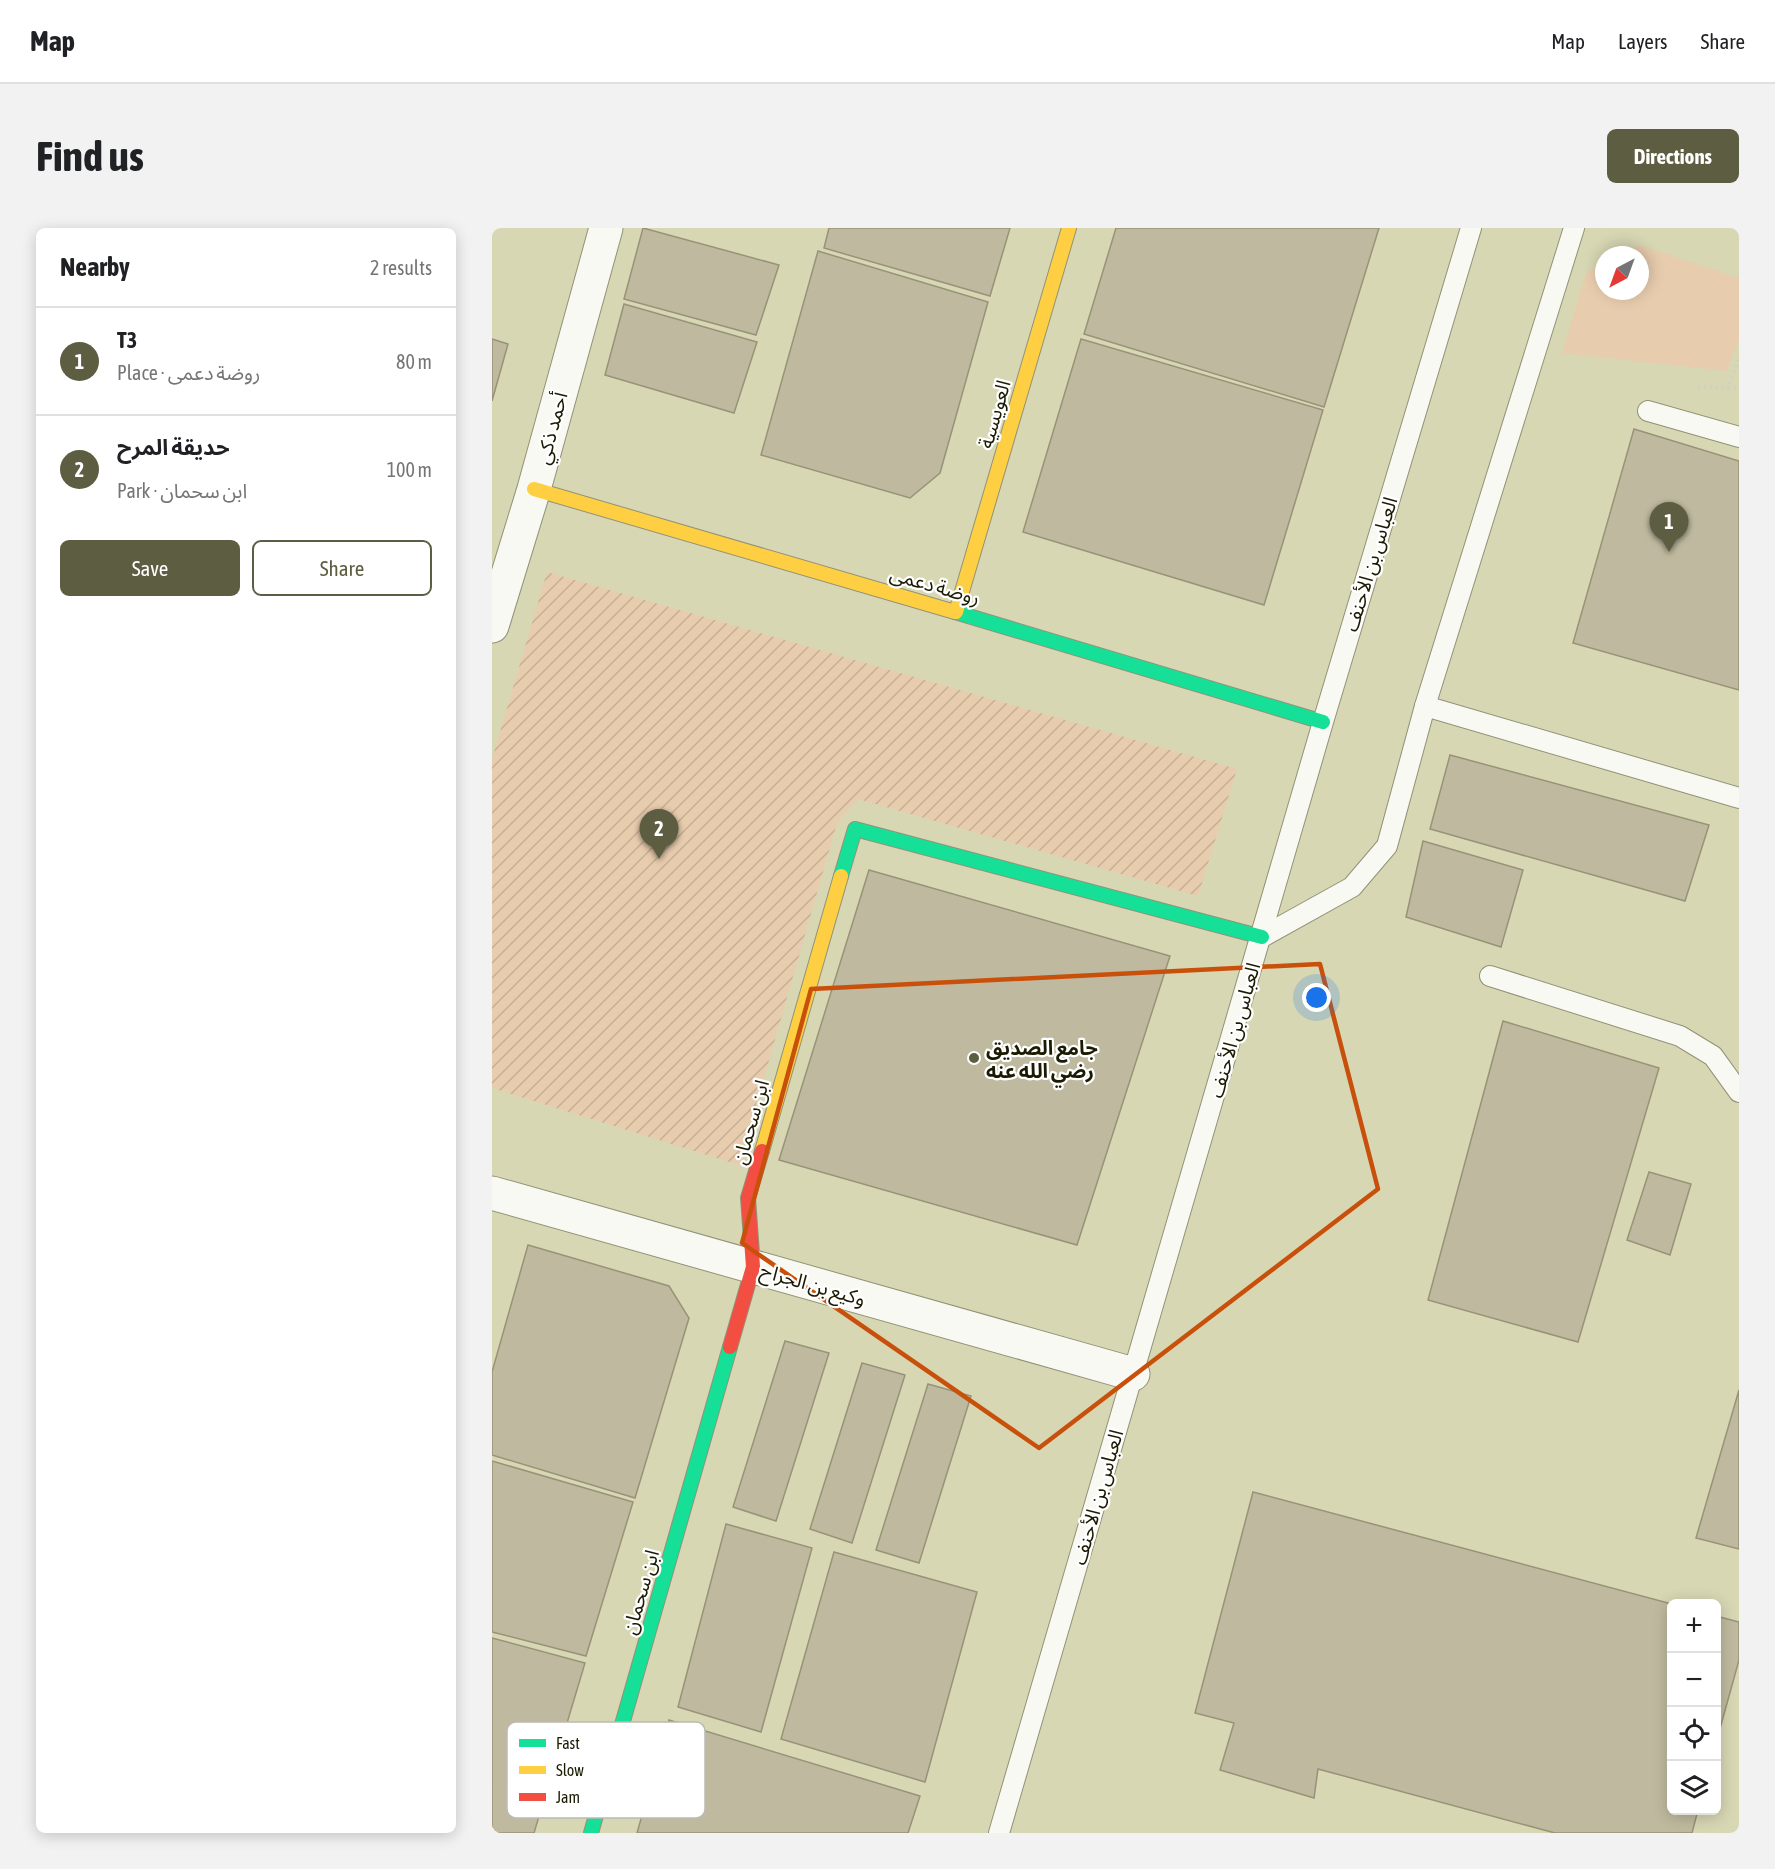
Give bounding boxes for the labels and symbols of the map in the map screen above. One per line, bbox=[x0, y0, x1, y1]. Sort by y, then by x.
north arrow bbox=[1595, 246, 1649, 300]
street label: العويسية bbox=[973, 377, 1016, 451]
street label: أحمد ذكي bbox=[530, 389, 576, 468]
street label: العباس بن الأحنف bbox=[1339, 494, 1402, 634]
pin: 1 bbox=[1650, 502, 1688, 552]
street label: روضة دعمى bbox=[887, 561, 983, 610]
pin: 2 bbox=[640, 810, 678, 859]
street label: العباس بن الأحنف bbox=[1204, 960, 1265, 1101]
your location bbox=[1302, 983, 1331, 1012]
place label: جامع الصديق رضي الله عنه bbox=[986, 1036, 1098, 1087]
marker: جامع الصديق رضي الله عنه bbox=[967, 1051, 981, 1065]
street label: ابن سحمان bbox=[727, 1077, 774, 1167]
street label: وكيع بن الجراح bbox=[757, 1258, 868, 1314]
street label: العباس بن الأحنف bbox=[1067, 1427, 1128, 1568]
street label: ابن سحمان bbox=[617, 1547, 664, 1637]
legend bbox=[507, 1722, 705, 1818]
text: Fast bbox=[556, 1734, 580, 1752]
text: Slow bbox=[556, 1761, 584, 1779]
text: Jam bbox=[556, 1788, 580, 1806]

